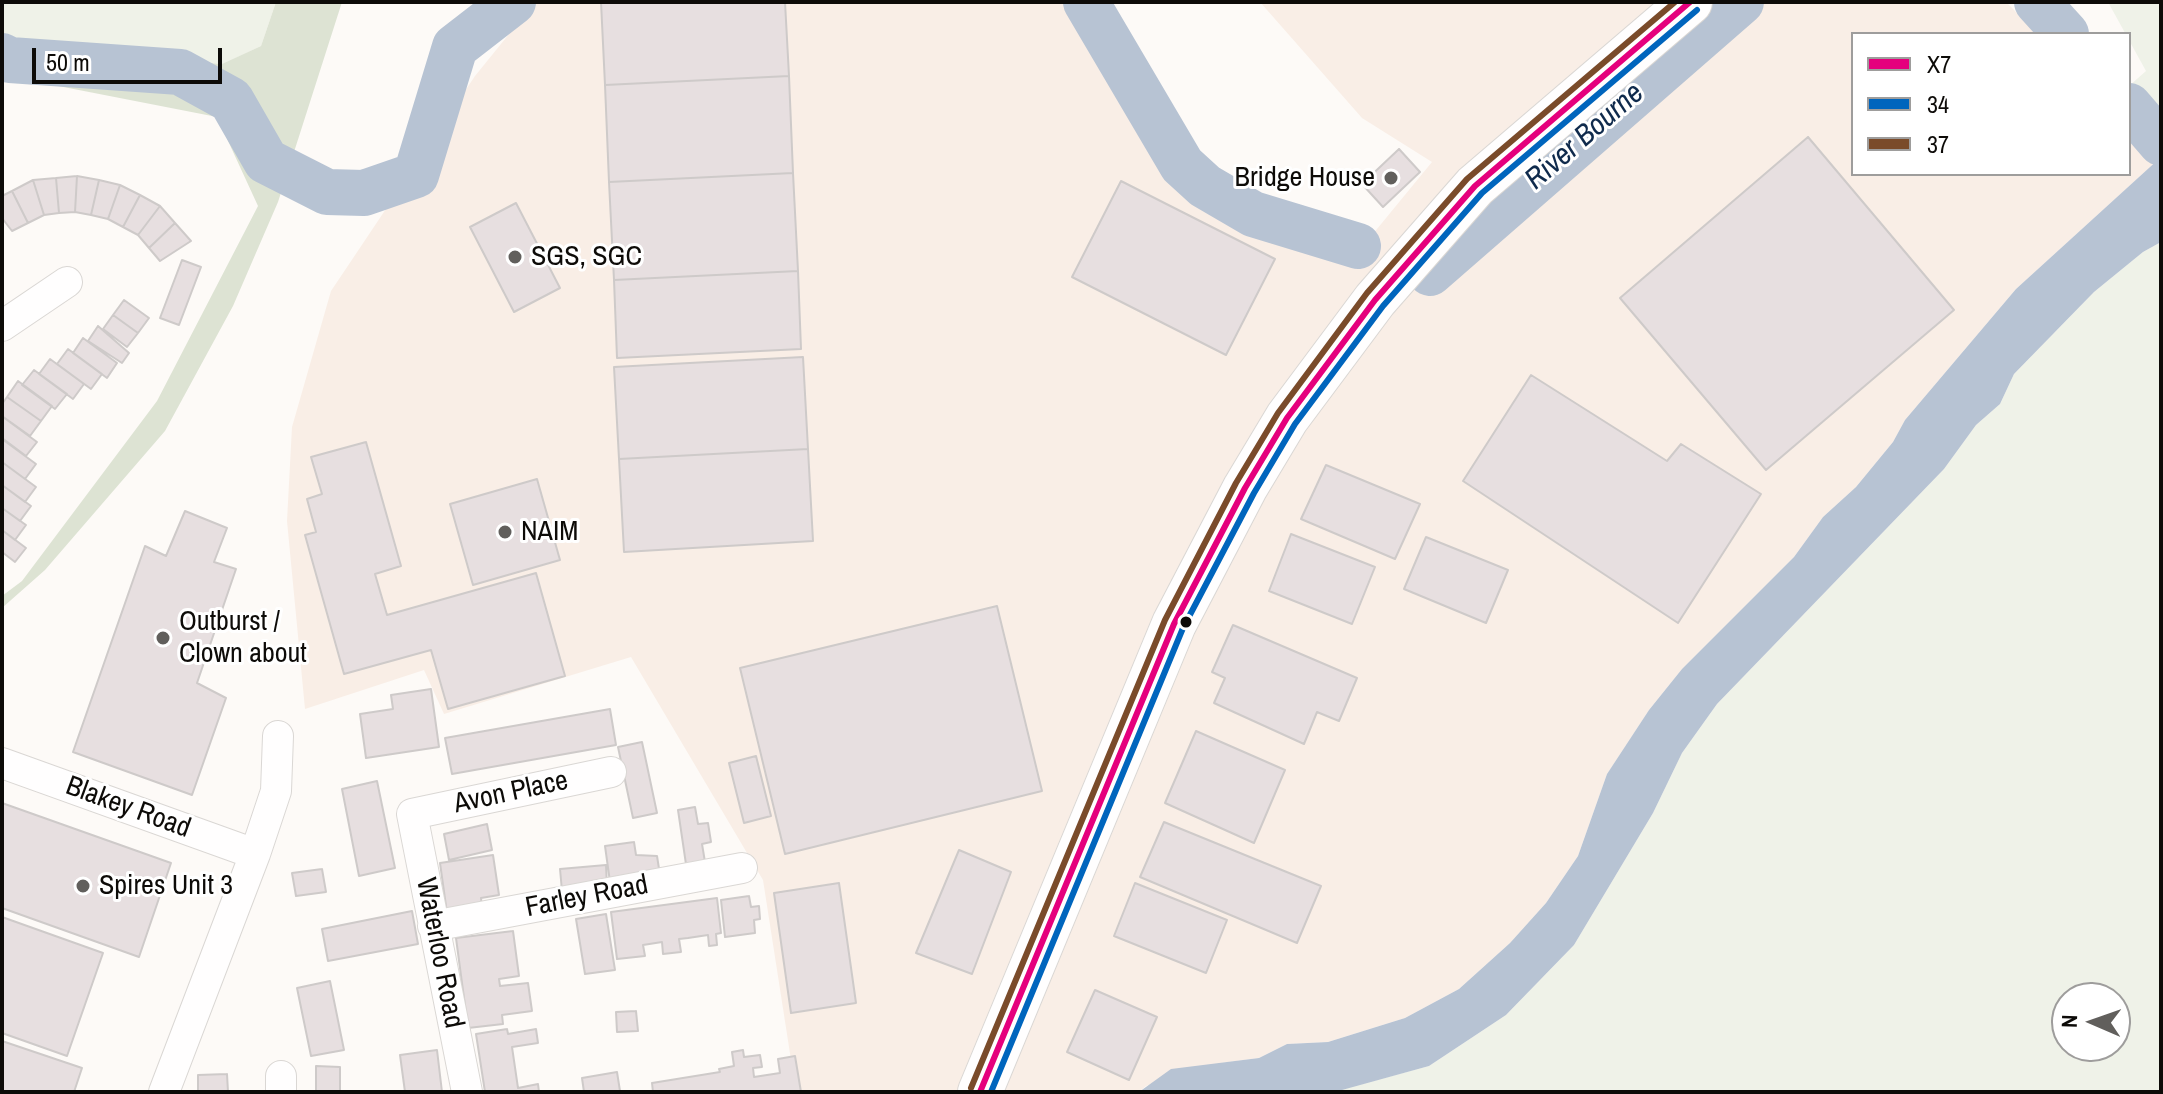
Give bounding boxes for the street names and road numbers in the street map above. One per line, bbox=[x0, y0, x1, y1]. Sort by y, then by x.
street label: Avon Place bbox=[451, 765, 571, 821]
street label: Blakey Road bbox=[61, 770, 195, 846]
street label: Farley Road bbox=[523, 869, 651, 925]
street label: Waterloo Road bbox=[408, 875, 470, 1031]

